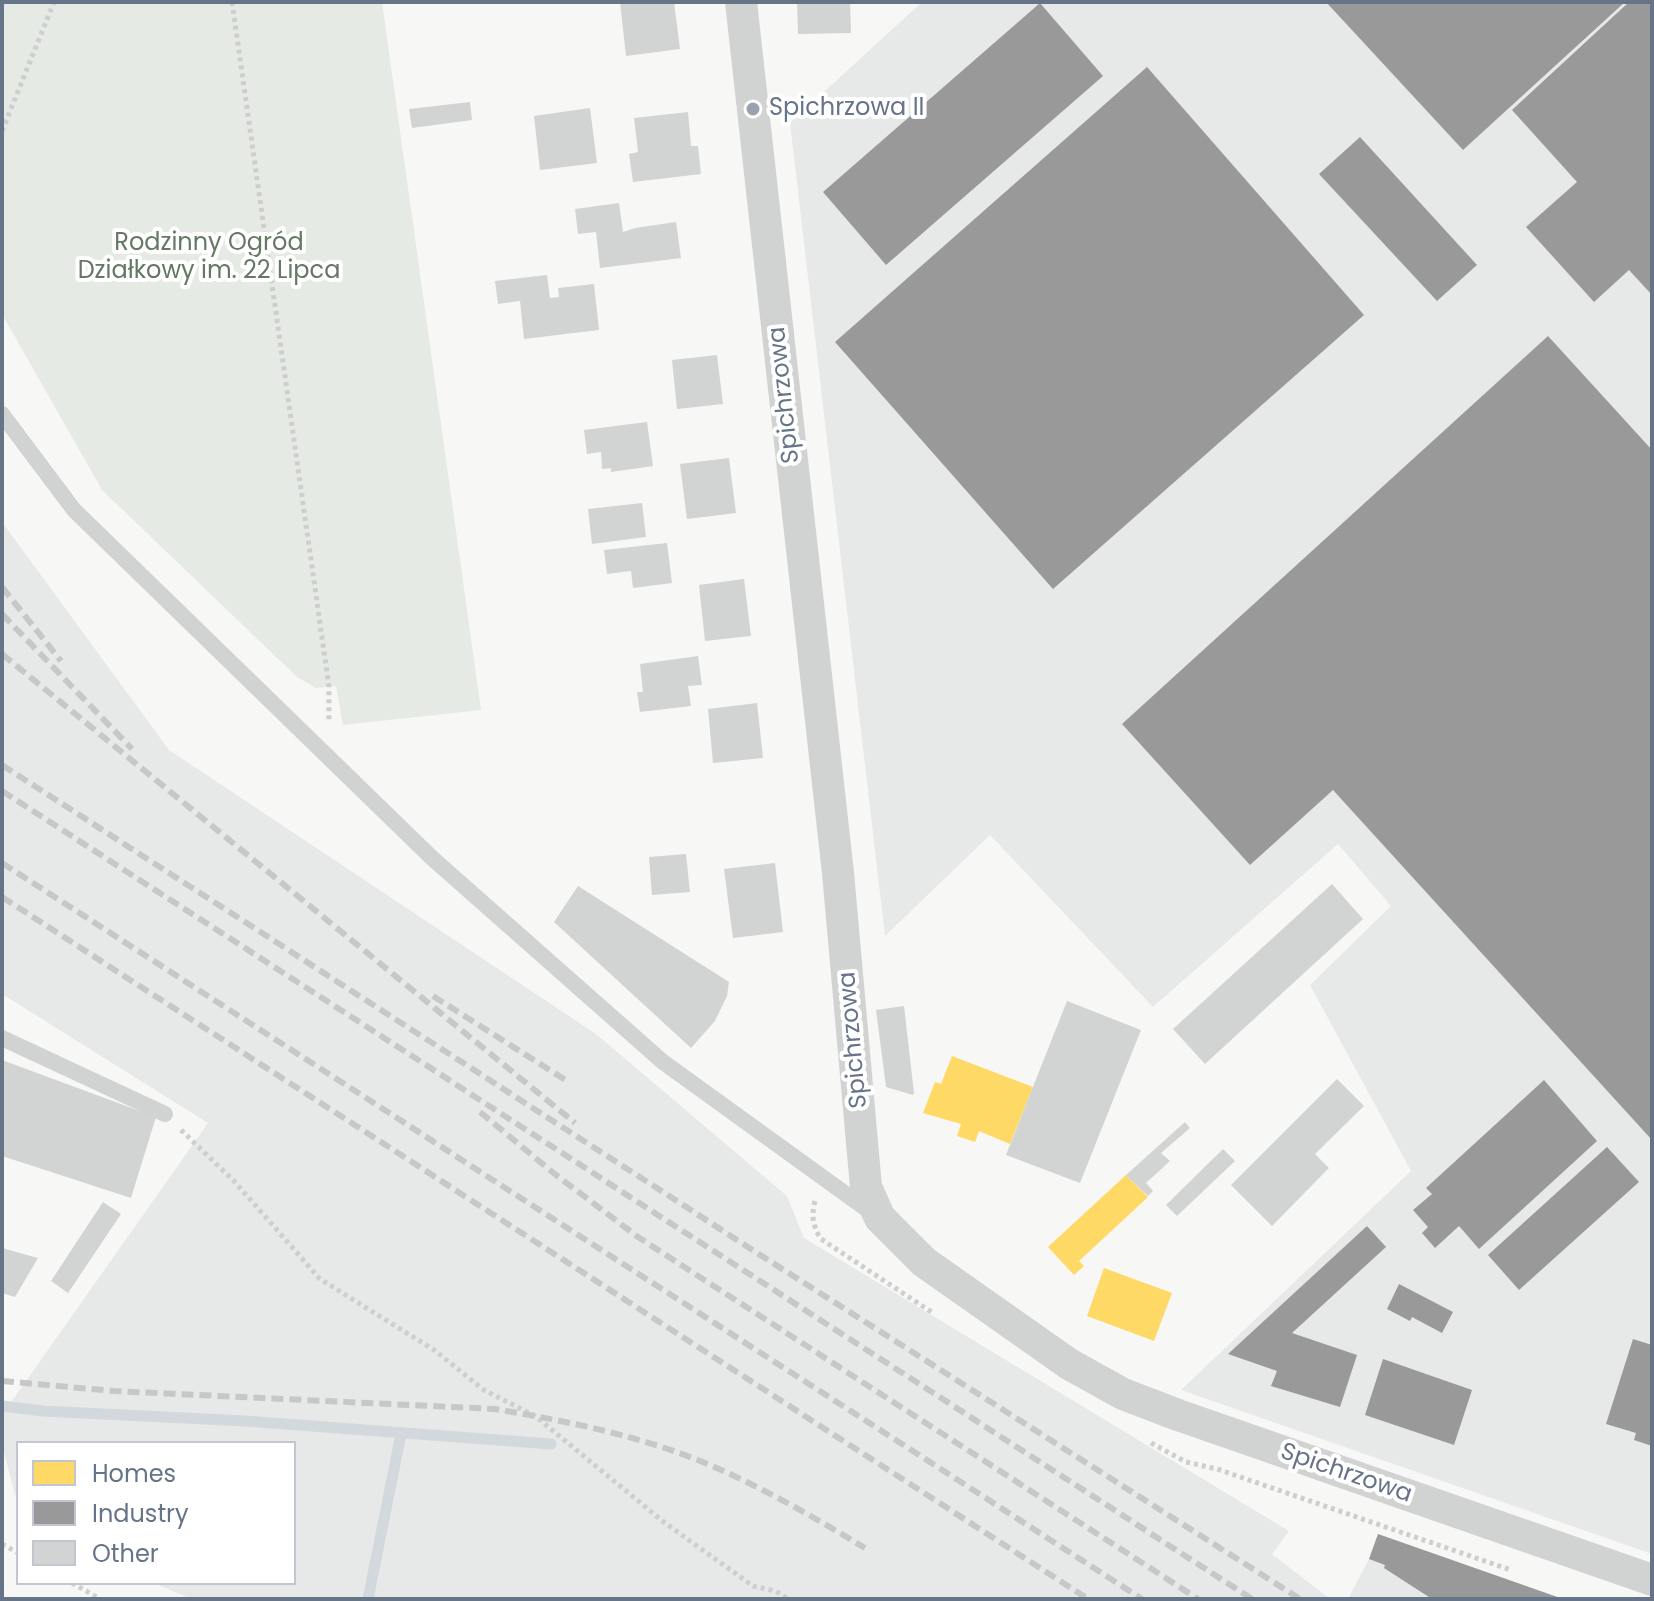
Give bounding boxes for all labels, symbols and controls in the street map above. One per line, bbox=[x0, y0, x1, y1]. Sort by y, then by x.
place label: Spichrzowa II bbox=[769, 95, 924, 123]
marker: Spichrzowa II bbox=[744, 100, 762, 118]
park label: Rodzinny Ogród Działkowy im. 22 Lipca bbox=[78, 230, 340, 286]
street label: Spichrzowa bbox=[764, 325, 806, 465]
street label: Spichrzowa bbox=[834, 970, 874, 1110]
street label: Spichrzowa bbox=[1276, 1438, 1416, 1510]
legend bbox=[16, 1441, 296, 1585]
text: Homes bbox=[92, 1457, 176, 1490]
text: Industry bbox=[92, 1497, 189, 1530]
text: Other bbox=[92, 1537, 159, 1570]

